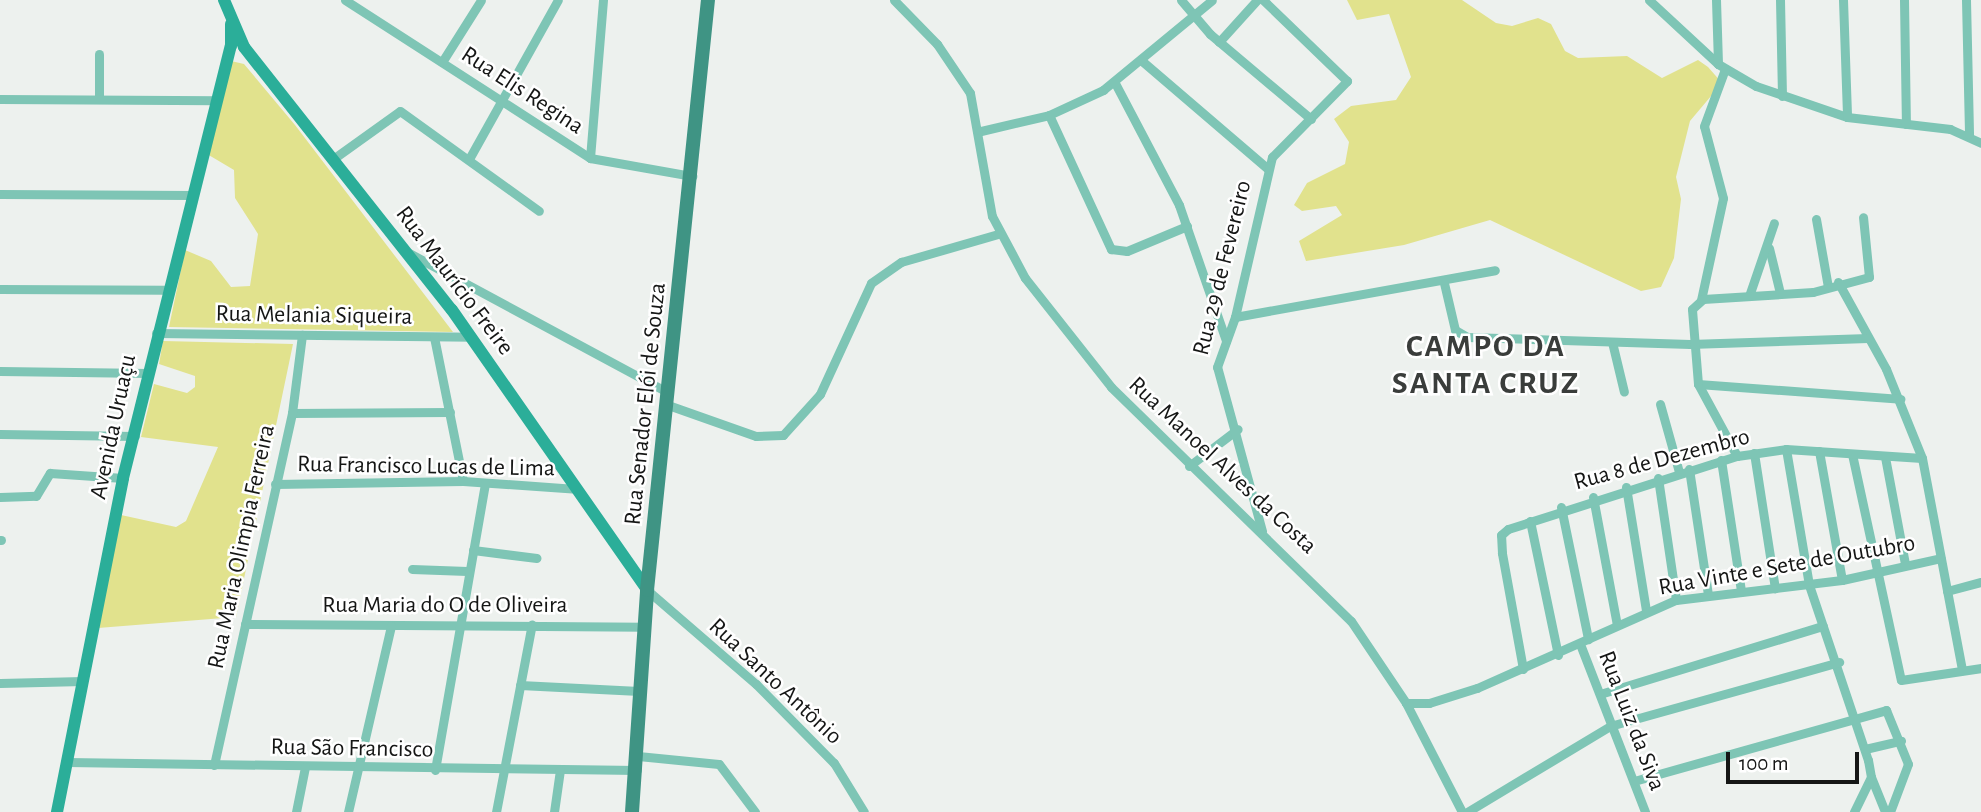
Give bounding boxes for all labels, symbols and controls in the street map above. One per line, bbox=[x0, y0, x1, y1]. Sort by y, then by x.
street label: Rua Elis Regina bbox=[455, 41, 589, 141]
street label: Rua 29 de Fevereiro bbox=[1187, 178, 1259, 358]
street label: Rua Maurício Freire bbox=[389, 201, 519, 361]
street label: Rua Senador Elói de Souza bbox=[619, 281, 673, 527]
street label: Rua Melania Siqueira bbox=[215, 300, 413, 332]
district label: CAMPO DA SANTA CRUZ bbox=[1393, 328, 1579, 403]
street label: Avenida Uruaçu bbox=[85, 352, 143, 502]
street label: Rua Manoel Alves da Costa bbox=[1122, 371, 1322, 561]
street label: Rua Maria Olimpia Ferreira bbox=[202, 422, 282, 672]
street label: Rua 8 de Dezembro bbox=[1571, 423, 1753, 497]
street label: Rua Francisco Lucas de Lima bbox=[297, 450, 555, 484]
street label: Rua Vinte e Sete de Outubro bbox=[1657, 529, 1917, 603]
street label: Rua Maria do O de Oliveira bbox=[322, 592, 568, 620]
street label: Rua Santo Antônio bbox=[702, 613, 848, 751]
street label: Rua Luiz da Siva bbox=[1591, 647, 1671, 795]
street label: Rua São Francisco bbox=[270, 733, 434, 765]
scale bar bbox=[1729, 738, 1862, 782]
text: 100 m bbox=[1739, 753, 1789, 774]

